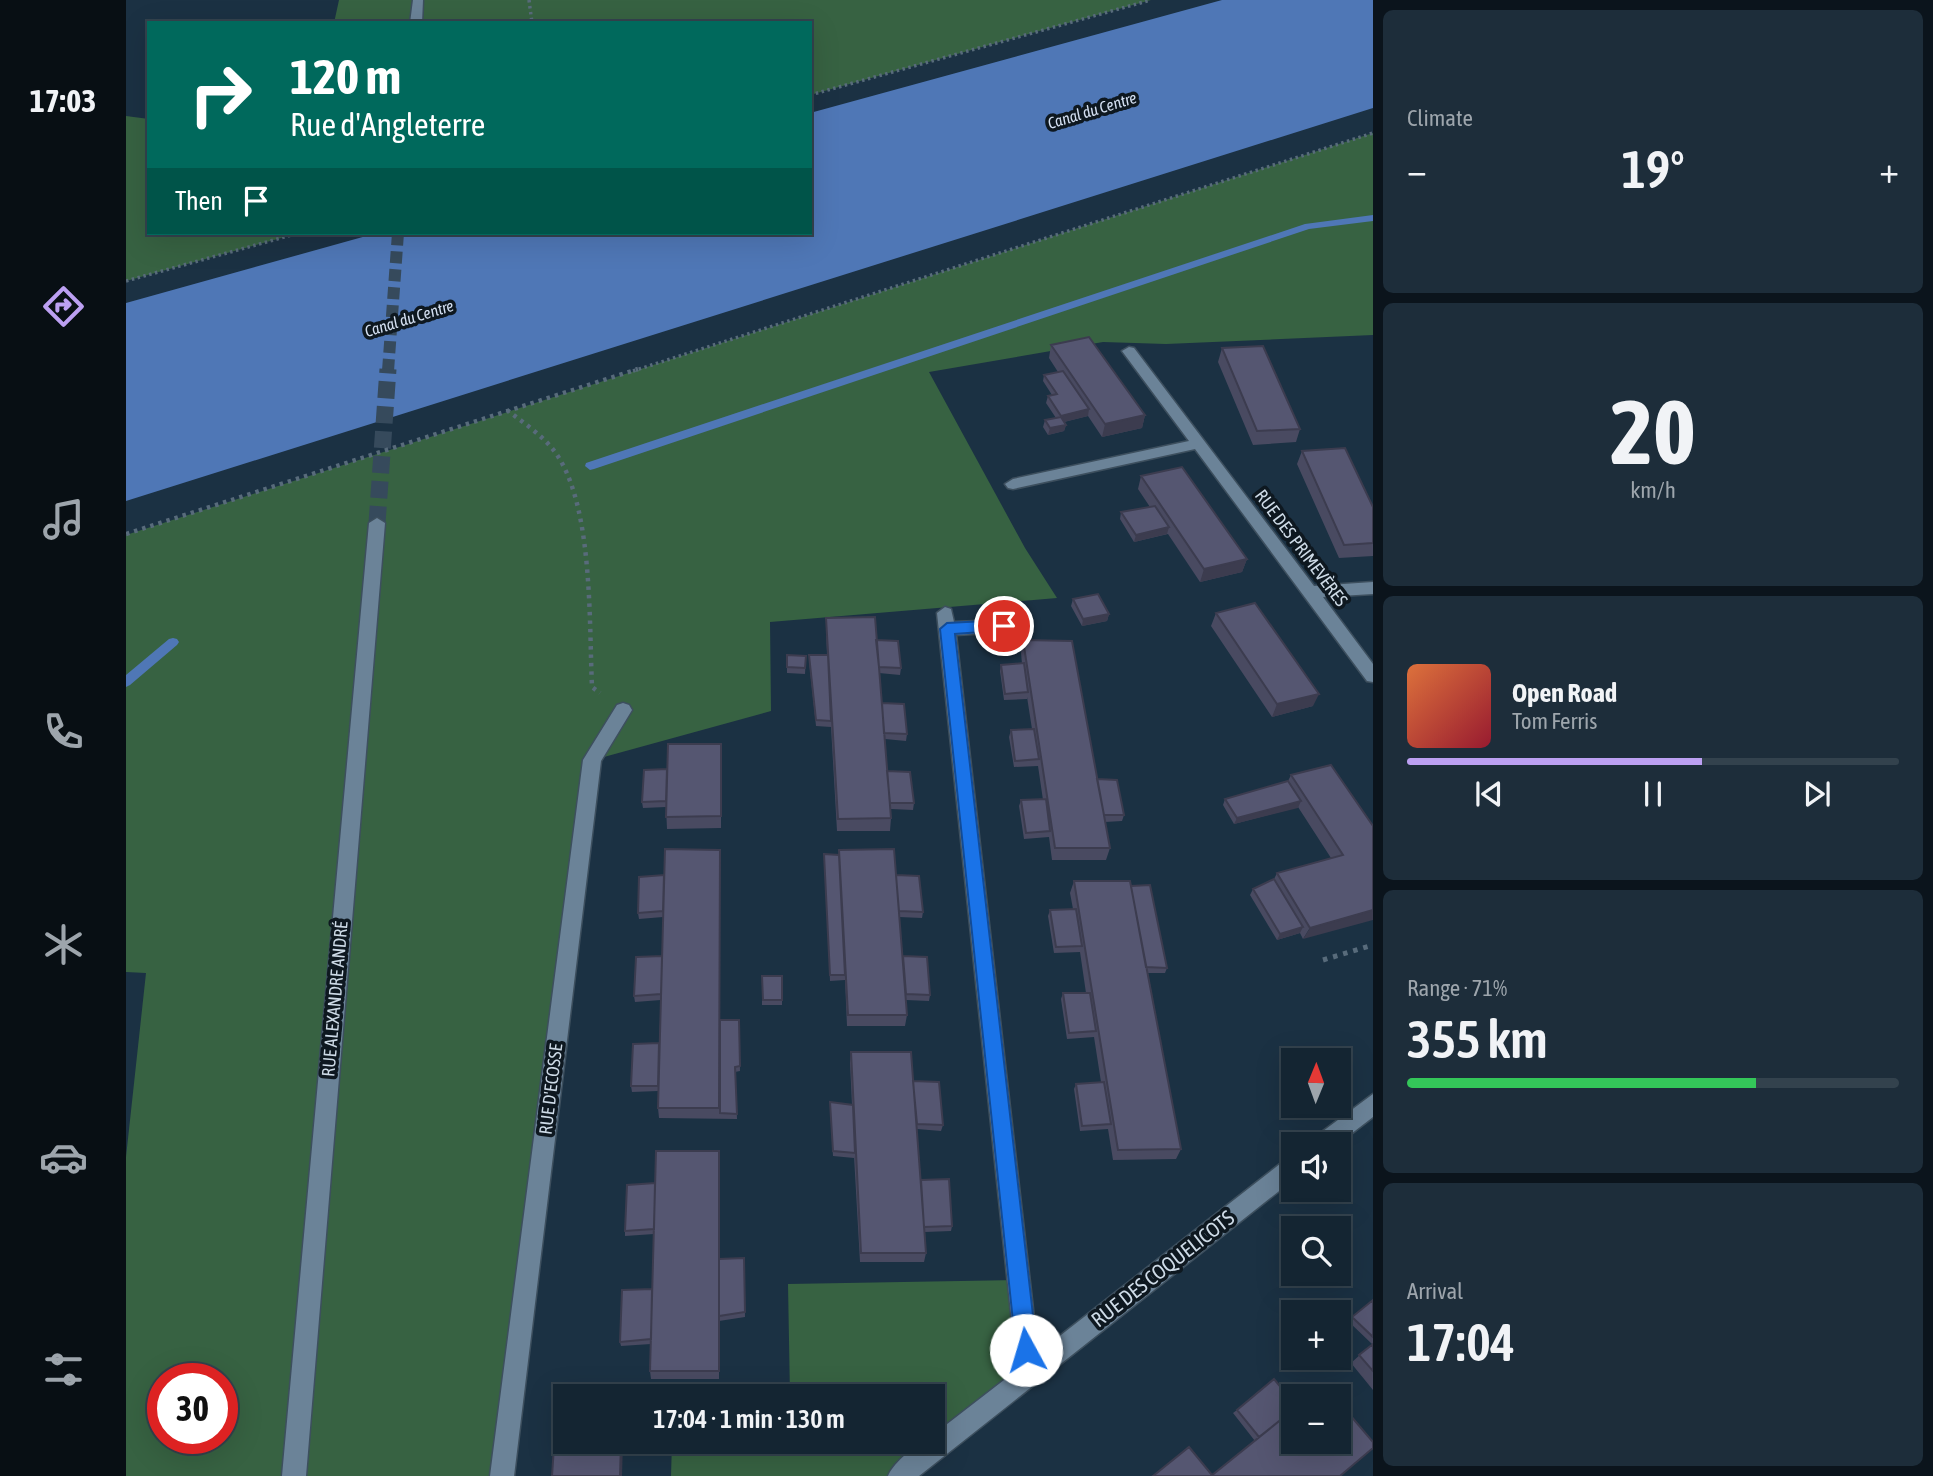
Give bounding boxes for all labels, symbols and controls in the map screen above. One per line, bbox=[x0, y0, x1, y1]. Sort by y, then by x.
text: 120 m bbox=[290, 48, 401, 104]
icon: right bbox=[175, 49, 266, 140]
text: 17:03 bbox=[30, 82, 96, 119]
water label: Canal du Centre bbox=[1045, 88, 1139, 132]
text: Climate bbox=[1407, 105, 1473, 131]
text: Rue d'Angleterre bbox=[290, 106, 485, 143]
text: 19° bbox=[1621, 139, 1685, 199]
text: − bbox=[1407, 148, 1427, 191]
text: + bbox=[1879, 148, 1899, 191]
icon: arrive bbox=[237, 182, 275, 220]
text: Then bbox=[175, 186, 223, 216]
icon: directions bbox=[39, 282, 88, 331]
water label: Canal du Centre bbox=[362, 296, 456, 340]
text: 20 bbox=[1610, 379, 1696, 483]
text: km/h bbox=[1630, 477, 1676, 503]
street label: RUE DES PRIMEVÈRES bbox=[1251, 485, 1352, 610]
icon: music bbox=[39, 495, 88, 544]
pin bbox=[974, 596, 1034, 656]
icon: arrive bbox=[985, 607, 1023, 645]
text: Open Road bbox=[1512, 678, 1617, 708]
icon: phone bbox=[39, 707, 88, 756]
text: Tom Ferris bbox=[1512, 708, 1597, 734]
icon: previous bbox=[1470, 775, 1508, 813]
icon: pause bbox=[1634, 775, 1672, 813]
icon: next bbox=[1798, 775, 1836, 813]
icon: climate bbox=[39, 920, 88, 969]
street label: RUE ALEXANDRE ANDRÉ bbox=[317, 920, 352, 1078]
text: Range · 71% bbox=[1407, 975, 1507, 1001]
text: 355 km bbox=[1407, 1009, 1548, 1069]
street label: RUE D'ECOSSE bbox=[535, 1042, 567, 1136]
north arrow bbox=[1281, 1048, 1351, 1118]
map controls bbox=[1281, 1048, 1351, 1454]
button: sound bbox=[1281, 1132, 1351, 1202]
icon: car bbox=[39, 1133, 88, 1182]
street label: RUE DES COQUELICOTS bbox=[1086, 1205, 1239, 1331]
button: search bbox=[1281, 1216, 1351, 1286]
text: Arrival bbox=[1407, 1278, 1463, 1304]
button: + bbox=[1281, 1300, 1351, 1370]
text: 17:04 bbox=[1407, 1312, 1515, 1372]
position arrow bbox=[989, 1313, 1063, 1387]
icon: filters bbox=[39, 1345, 88, 1394]
speed limit sign: 30 bbox=[147, 1363, 238, 1454]
button: − bbox=[1281, 1384, 1351, 1454]
text: 17:04 · 1 min · 130 m bbox=[653, 1404, 845, 1434]

